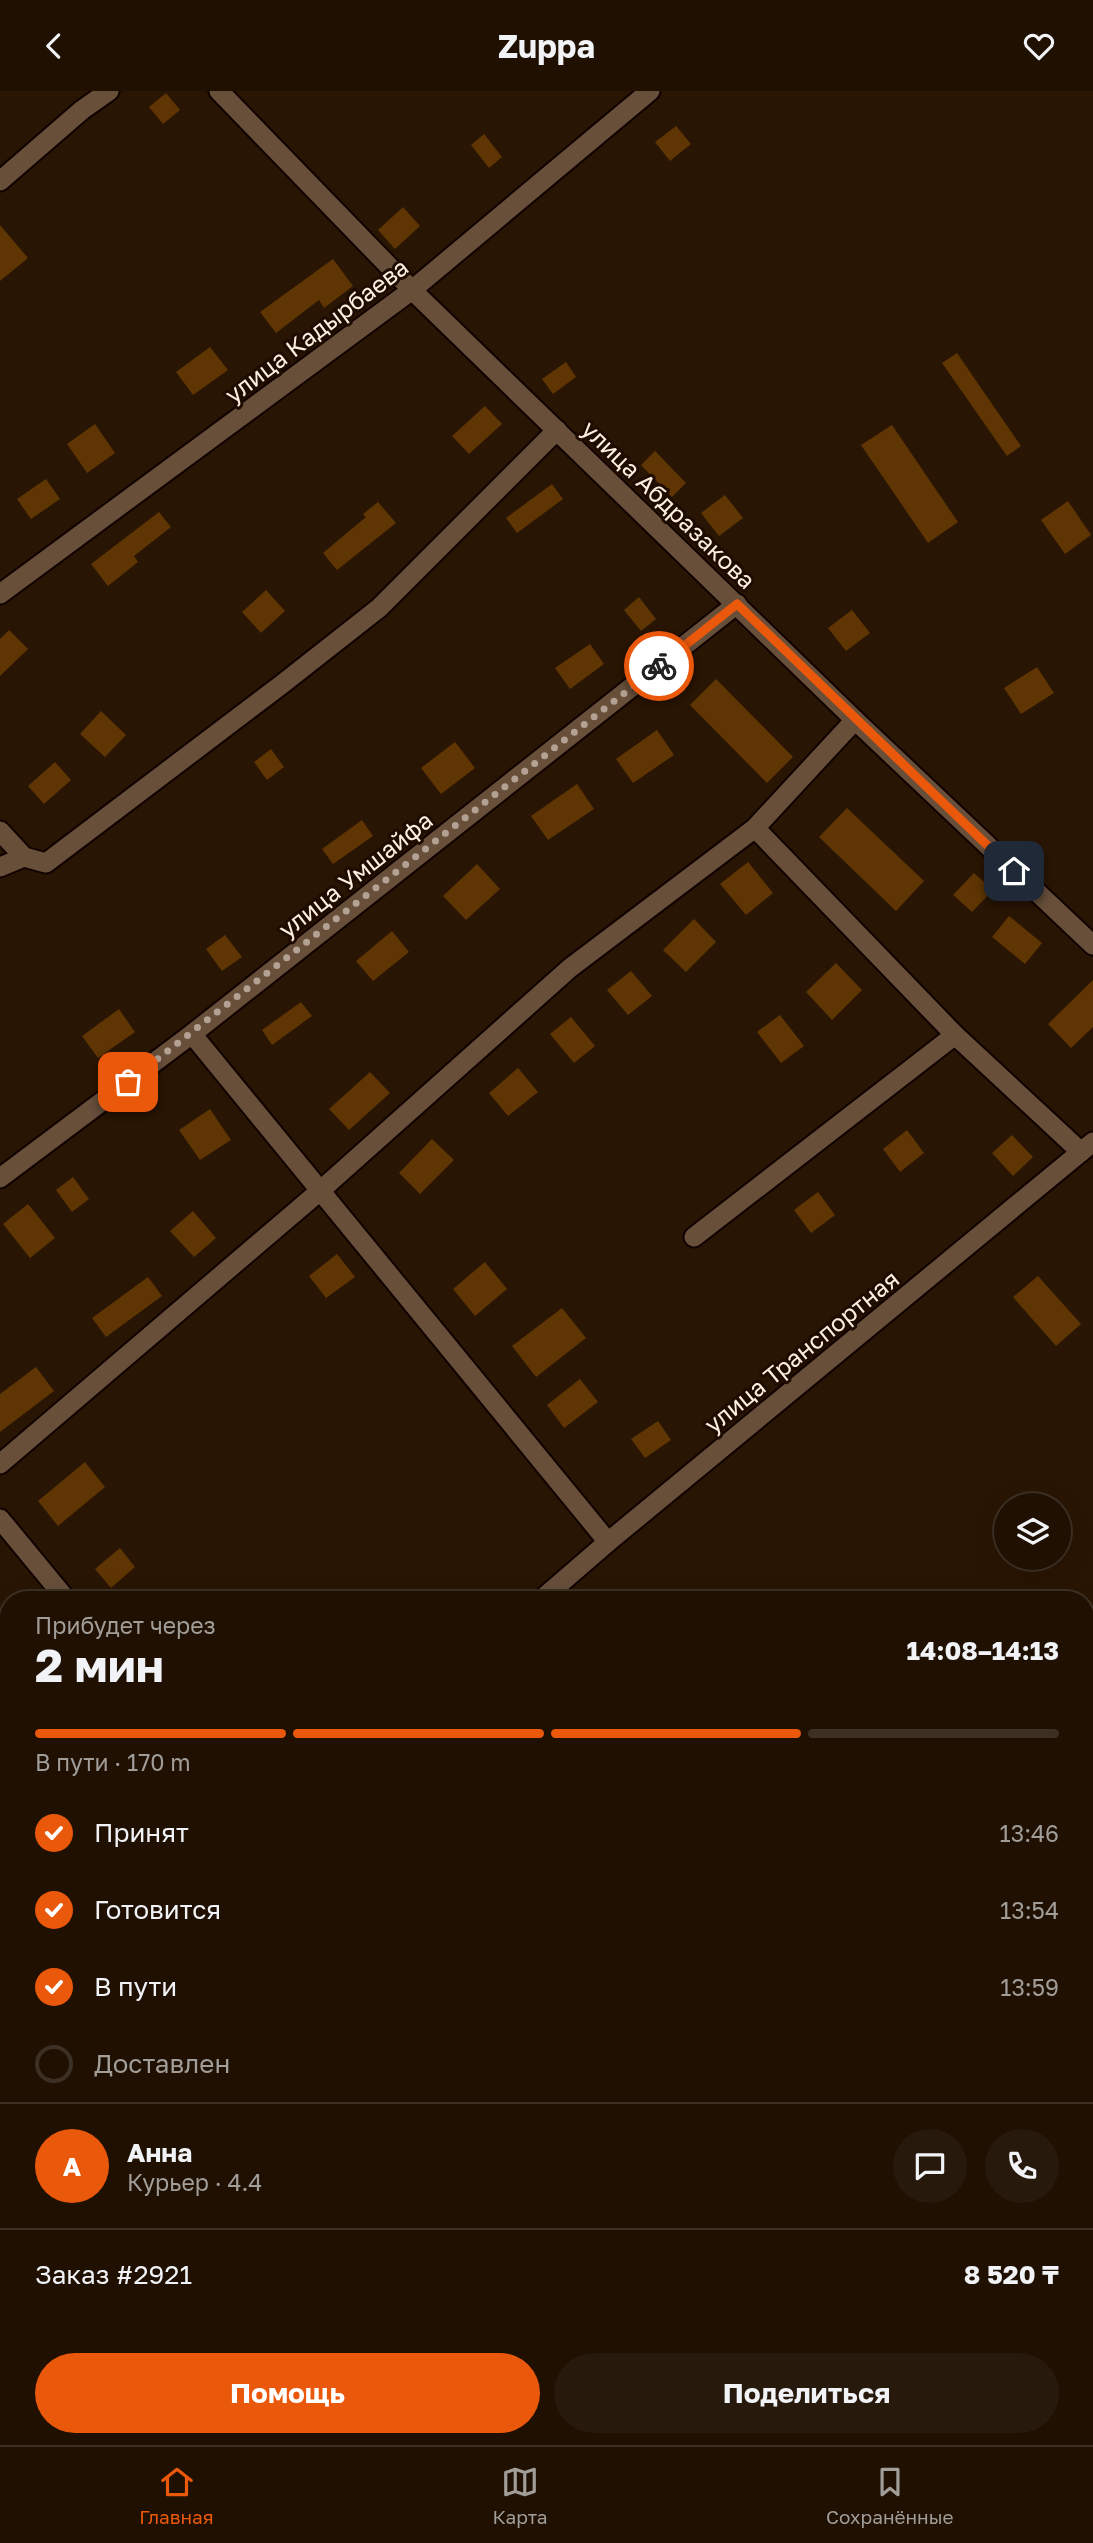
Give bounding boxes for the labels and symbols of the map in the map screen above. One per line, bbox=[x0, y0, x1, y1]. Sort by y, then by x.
street label: улица Кадырбаева bbox=[219, 252, 413, 408]
street label: улица Абдразакова bbox=[576, 414, 762, 594]
courier bbox=[624, 631, 694, 701]
street label: улица Умшайфа bbox=[272, 805, 438, 943]
pin bbox=[984, 841, 1044, 901]
pin bbox=[98, 1052, 158, 1112]
street label: улица Транспортная bbox=[698, 1264, 904, 1438]

